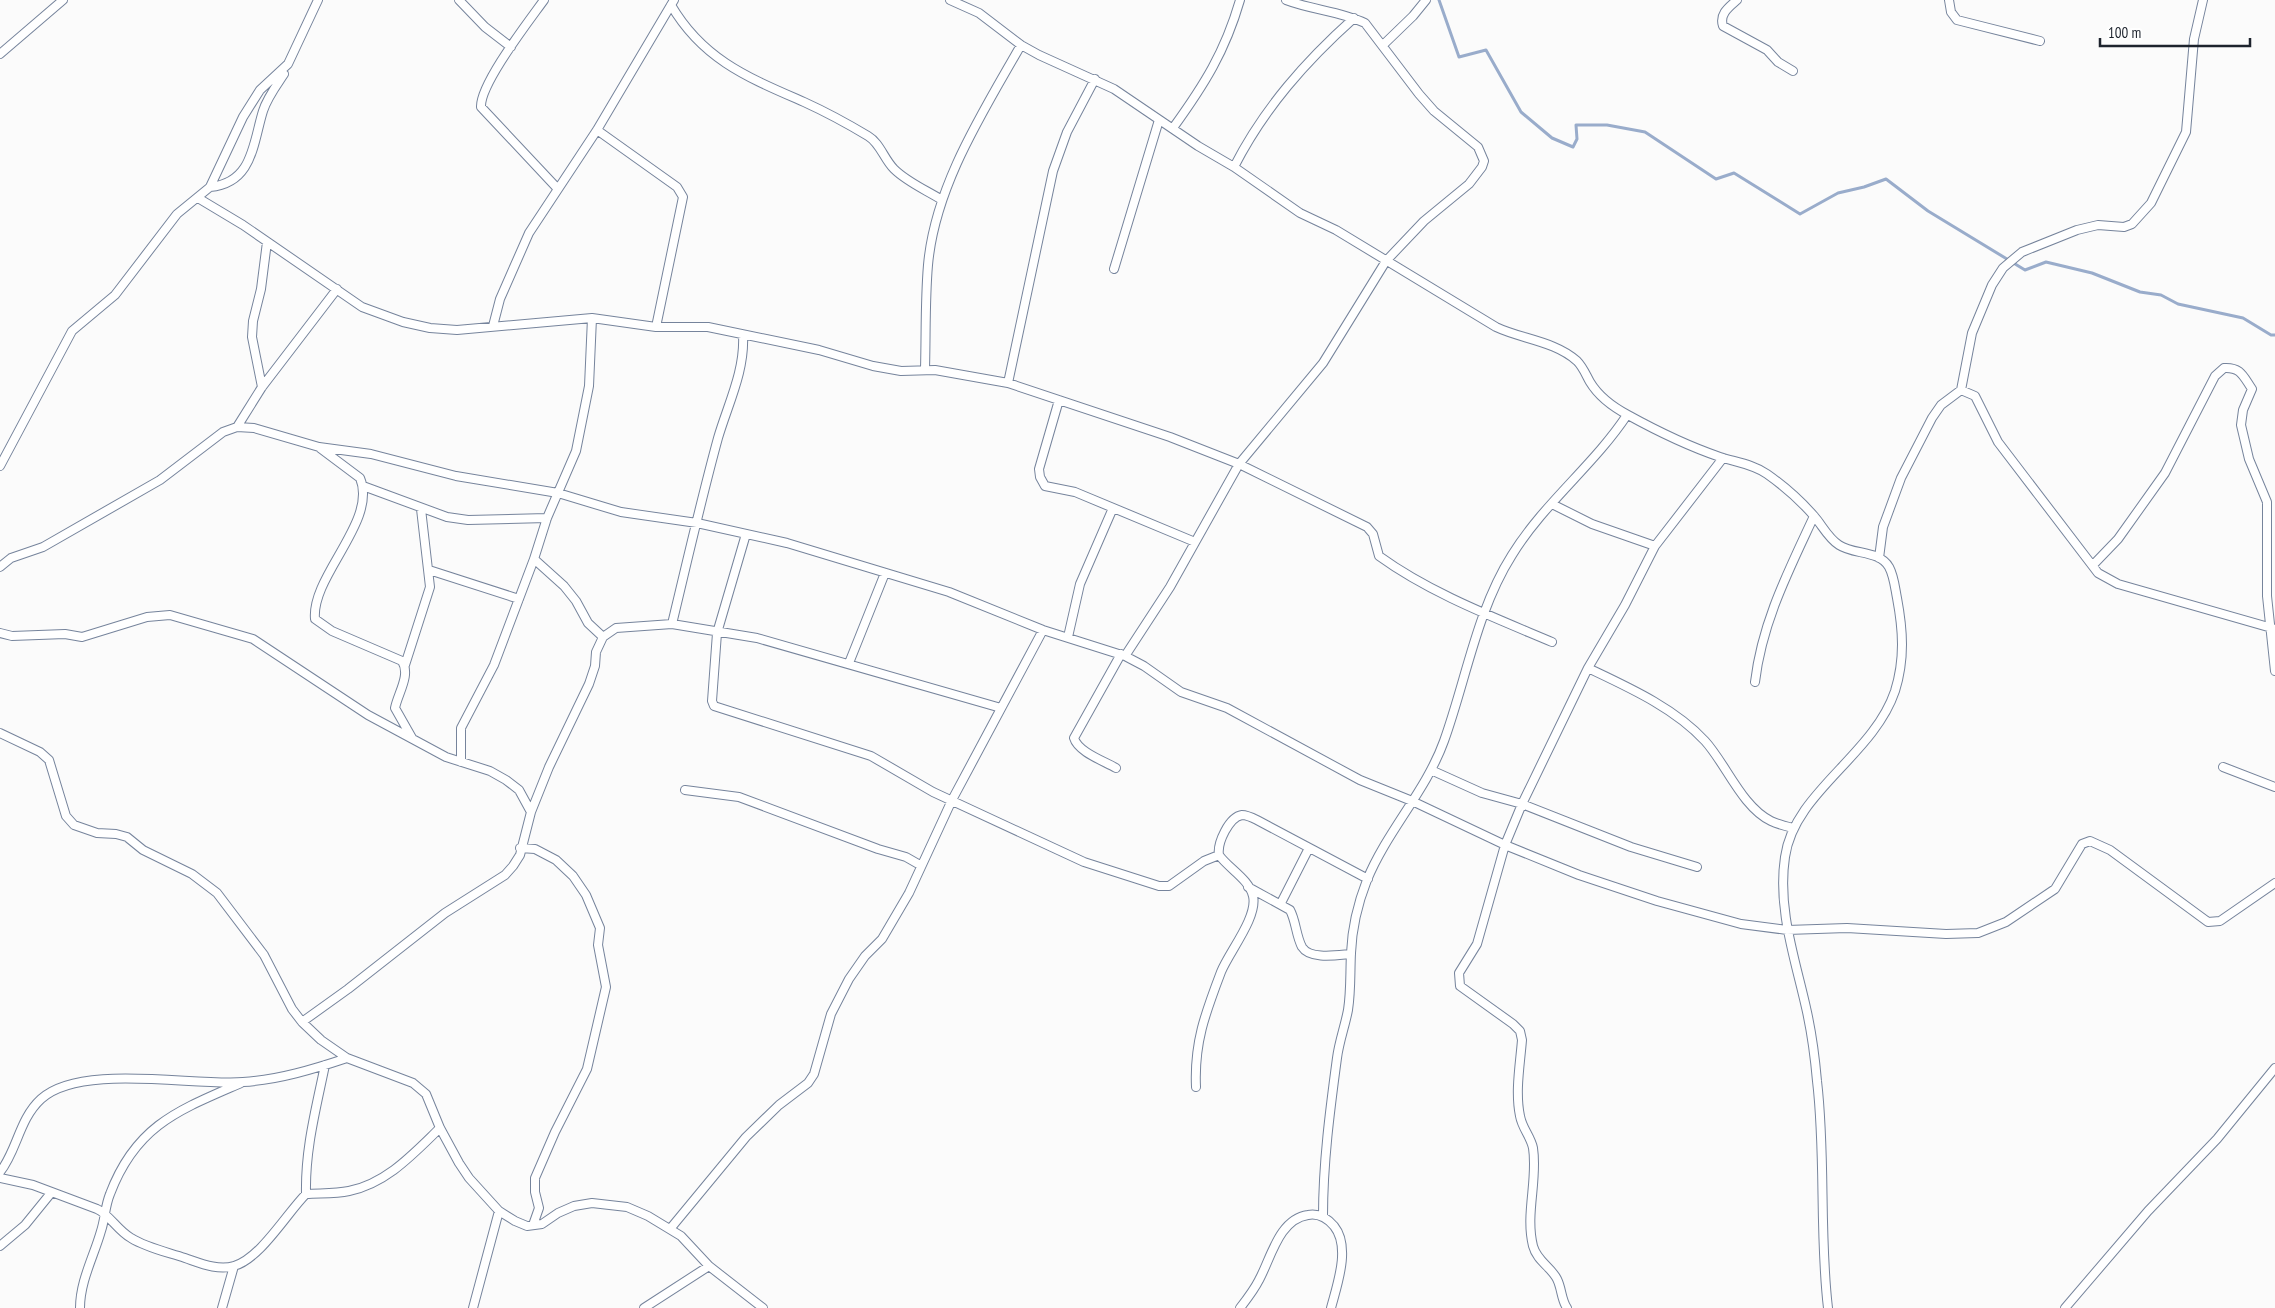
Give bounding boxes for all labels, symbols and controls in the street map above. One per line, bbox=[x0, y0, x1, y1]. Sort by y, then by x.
scale bar bbox=[2100, 15, 2250, 47]
text: 100 m bbox=[2108, 23, 2141, 42]

